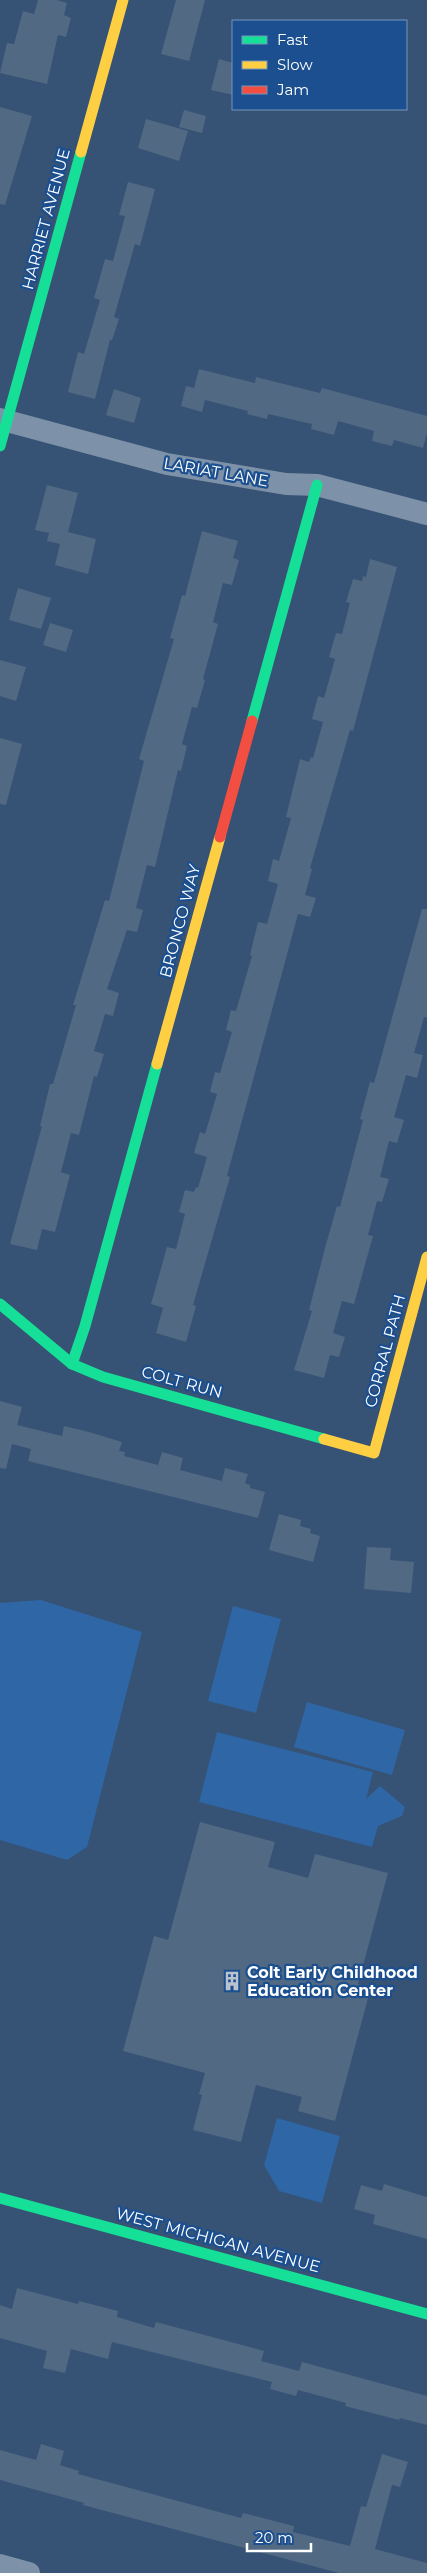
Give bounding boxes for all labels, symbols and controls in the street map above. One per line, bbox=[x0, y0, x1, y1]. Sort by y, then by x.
legend bbox=[232, 20, 407, 110]
text: Fast bbox=[277, 30, 308, 49]
text: Slow bbox=[277, 55, 313, 74]
text: Jam bbox=[276, 80, 309, 99]
street label: HARRIET AVENUE bbox=[18, 146, 74, 292]
street label: LARIAT LANE bbox=[162, 453, 270, 491]
street label: BRONCO WAY bbox=[156, 861, 204, 980]
street label: CORRAL PATH bbox=[361, 1292, 409, 1410]
street label: COLT RUN bbox=[139, 1362, 225, 1402]
place label: Colt Early Childhood Education Center bbox=[247, 1963, 418, 2000]
building icon: Colt Early Childhood Education Center bbox=[221, 1970, 243, 1992]
street label: WEST MICHIGAN AVENUE bbox=[114, 2204, 322, 2276]
scale bar bbox=[247, 2520, 311, 2552]
text: 20 m bbox=[255, 2528, 293, 2547]

